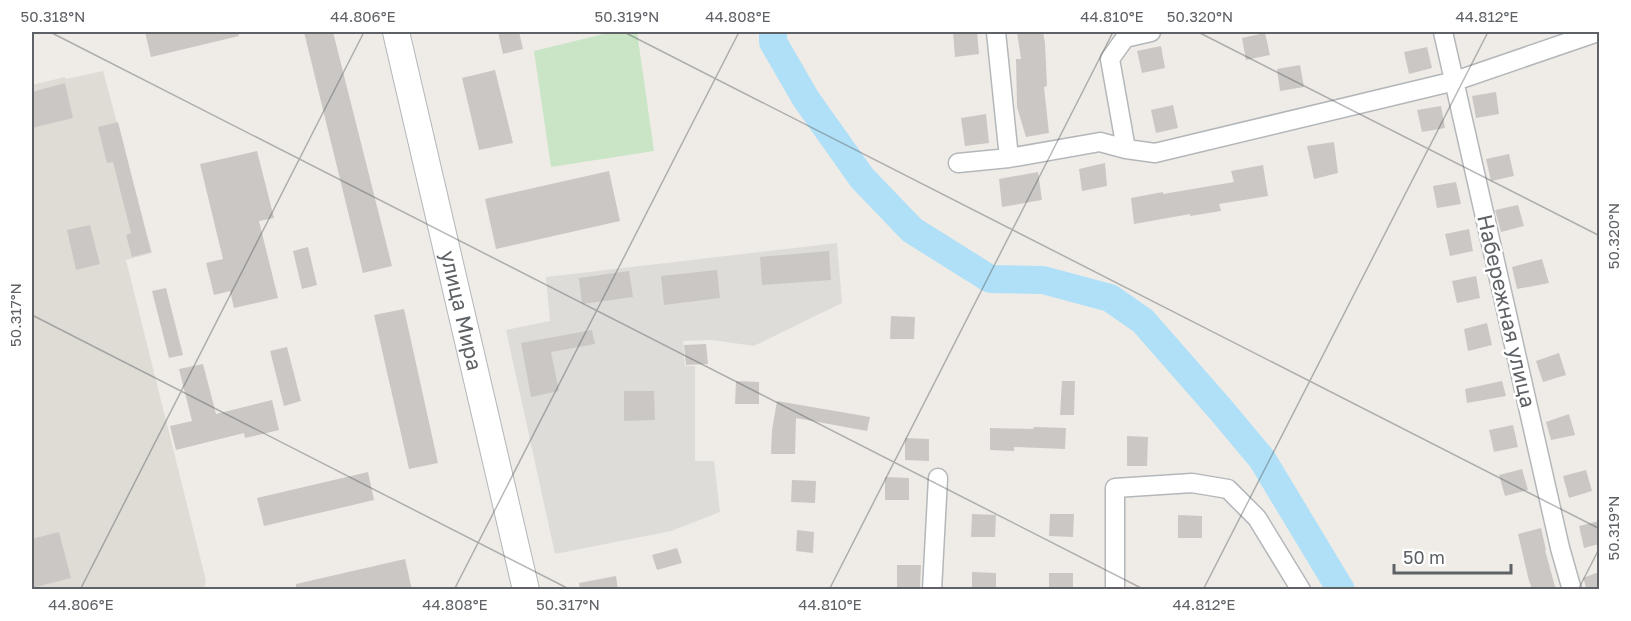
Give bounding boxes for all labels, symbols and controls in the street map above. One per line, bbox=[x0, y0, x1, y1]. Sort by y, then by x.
text: 50.318°N bbox=[21, 7, 85, 25]
text: 44.806°E bbox=[330, 7, 396, 25]
text: 50.319°N bbox=[595, 7, 659, 25]
text: 44.808°E bbox=[705, 7, 771, 25]
text: 44.810°E bbox=[1080, 7, 1144, 25]
text: 50.320°N bbox=[1167, 7, 1233, 25]
text: 44.812°E bbox=[1456, 7, 1518, 25]
text: 50.320°N bbox=[1604, 203, 1622, 269]
street label: Набережная улица bbox=[1472, 212, 1542, 410]
street label: улица Мира bbox=[435, 248, 488, 373]
text: 50.317°N bbox=[6, 283, 24, 347]
text: 50.319°N bbox=[1604, 496, 1622, 560]
scale bar bbox=[1394, 537, 1511, 575]
text: 50 m bbox=[1403, 546, 1445, 568]
text: 44.806°E bbox=[48, 595, 114, 613]
text: 44.808°E bbox=[422, 595, 488, 613]
text: 50.317°N bbox=[536, 595, 600, 613]
text: 44.810°E bbox=[798, 595, 862, 613]
text: 44.812°E bbox=[1173, 595, 1235, 613]

